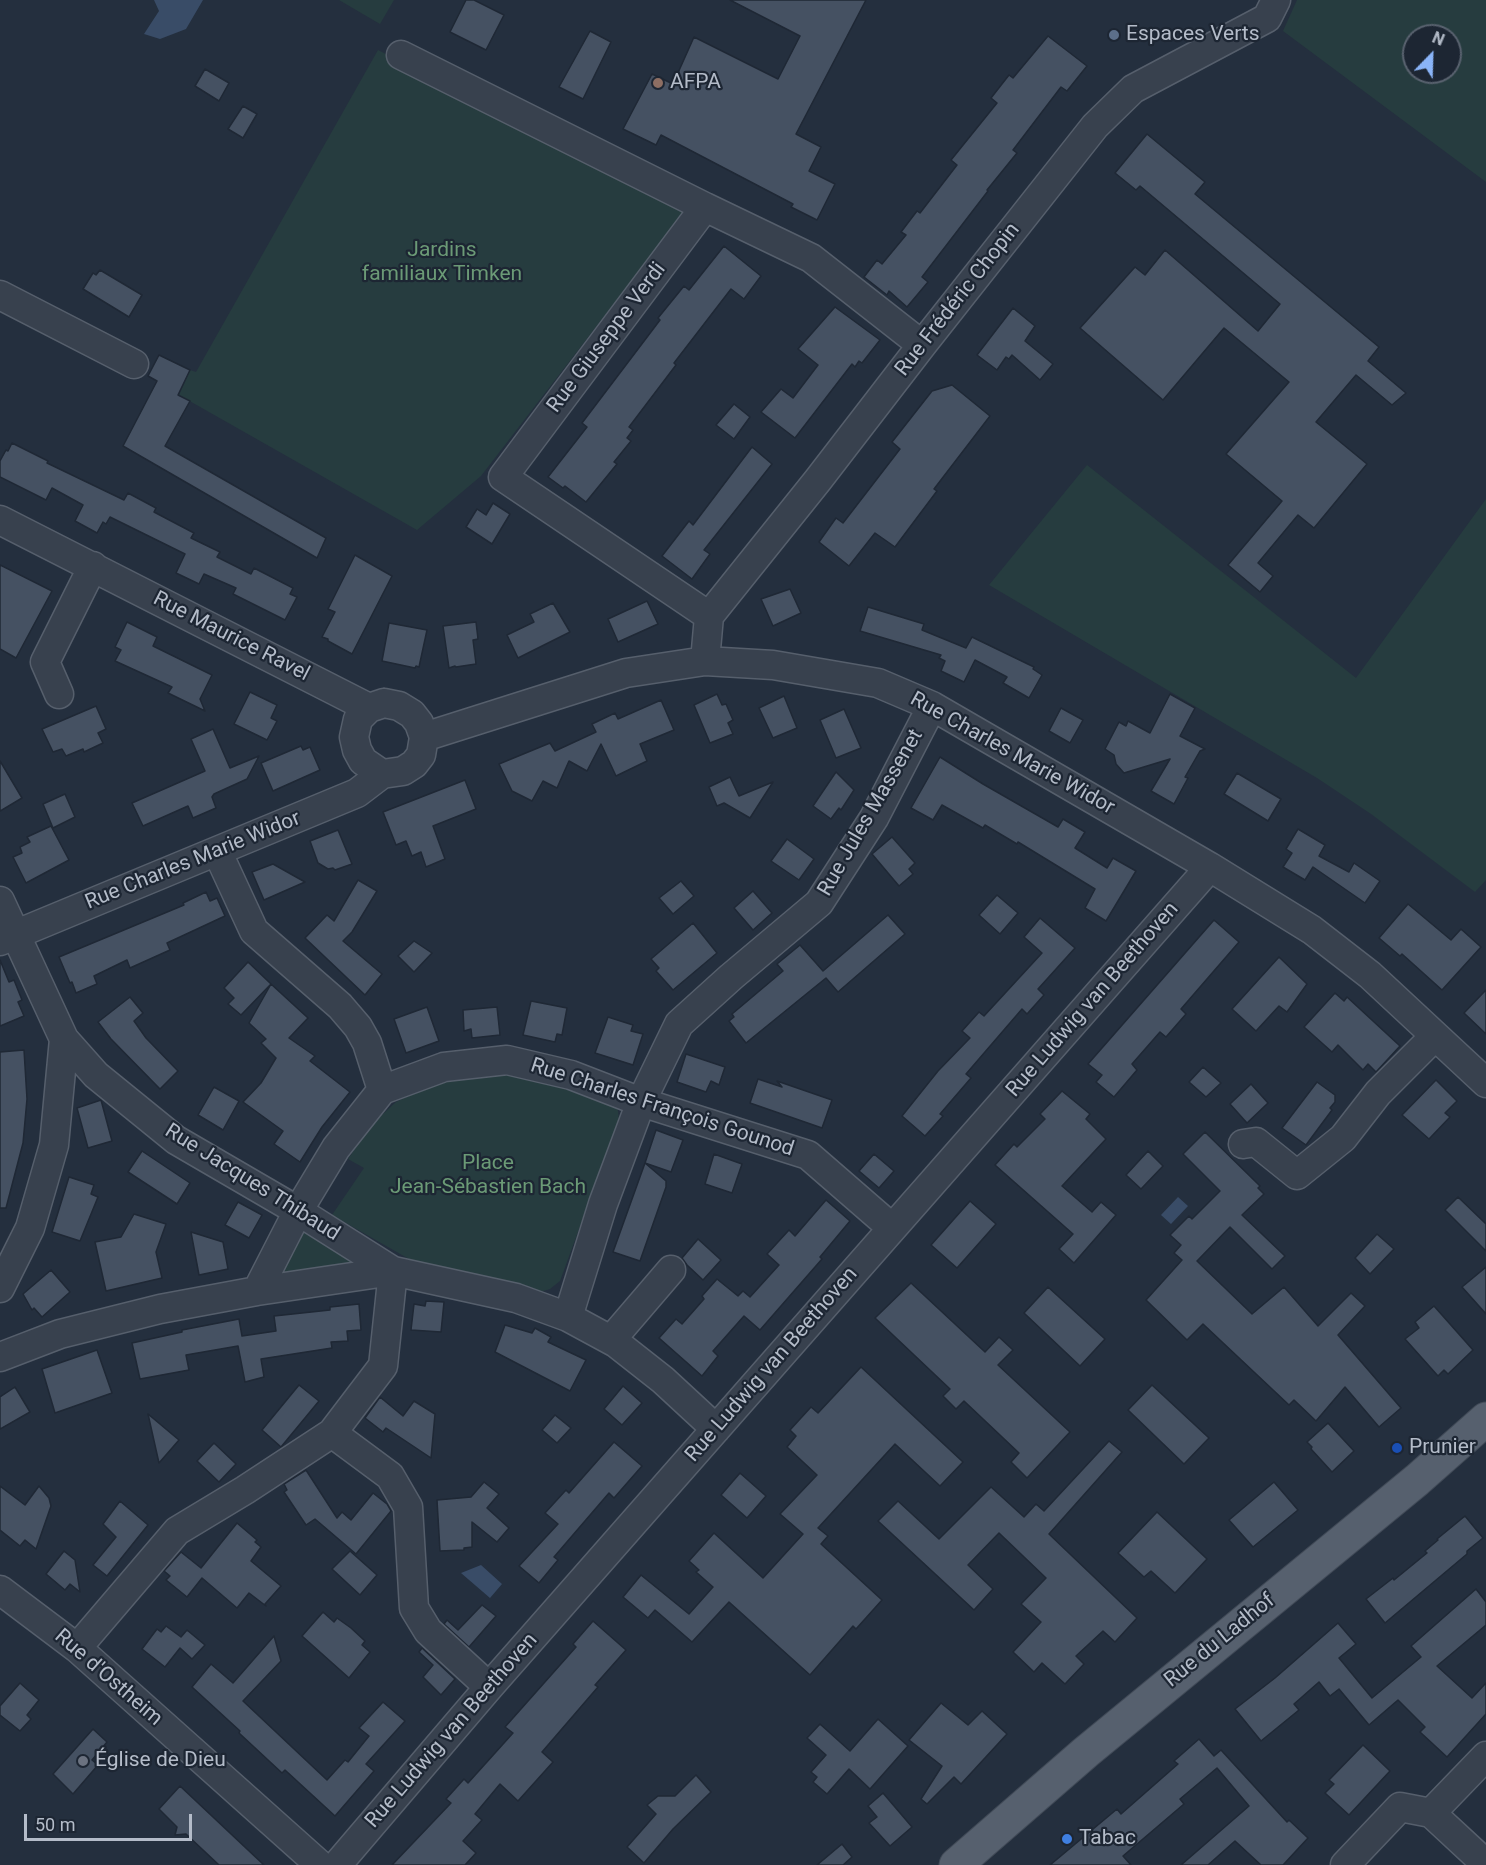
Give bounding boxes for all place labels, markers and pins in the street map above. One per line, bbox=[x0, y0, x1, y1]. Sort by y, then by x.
place label: Espaces Verts bbox=[1126, 22, 1260, 48]
marker: Espaces Verts bbox=[1107, 28, 1121, 42]
place label: AFPA bbox=[670, 70, 721, 96]
marker: AFPA bbox=[651, 76, 665, 90]
place label: Prunier bbox=[1409, 1435, 1476, 1461]
marker: Prunier bbox=[1390, 1441, 1404, 1455]
place label: Église de Dieu bbox=[95, 1748, 226, 1774]
marker: Église de Dieu bbox=[76, 1754, 90, 1768]
place label: Tabac bbox=[1079, 1826, 1136, 1852]
marker: Tabac bbox=[1060, 1832, 1074, 1846]

